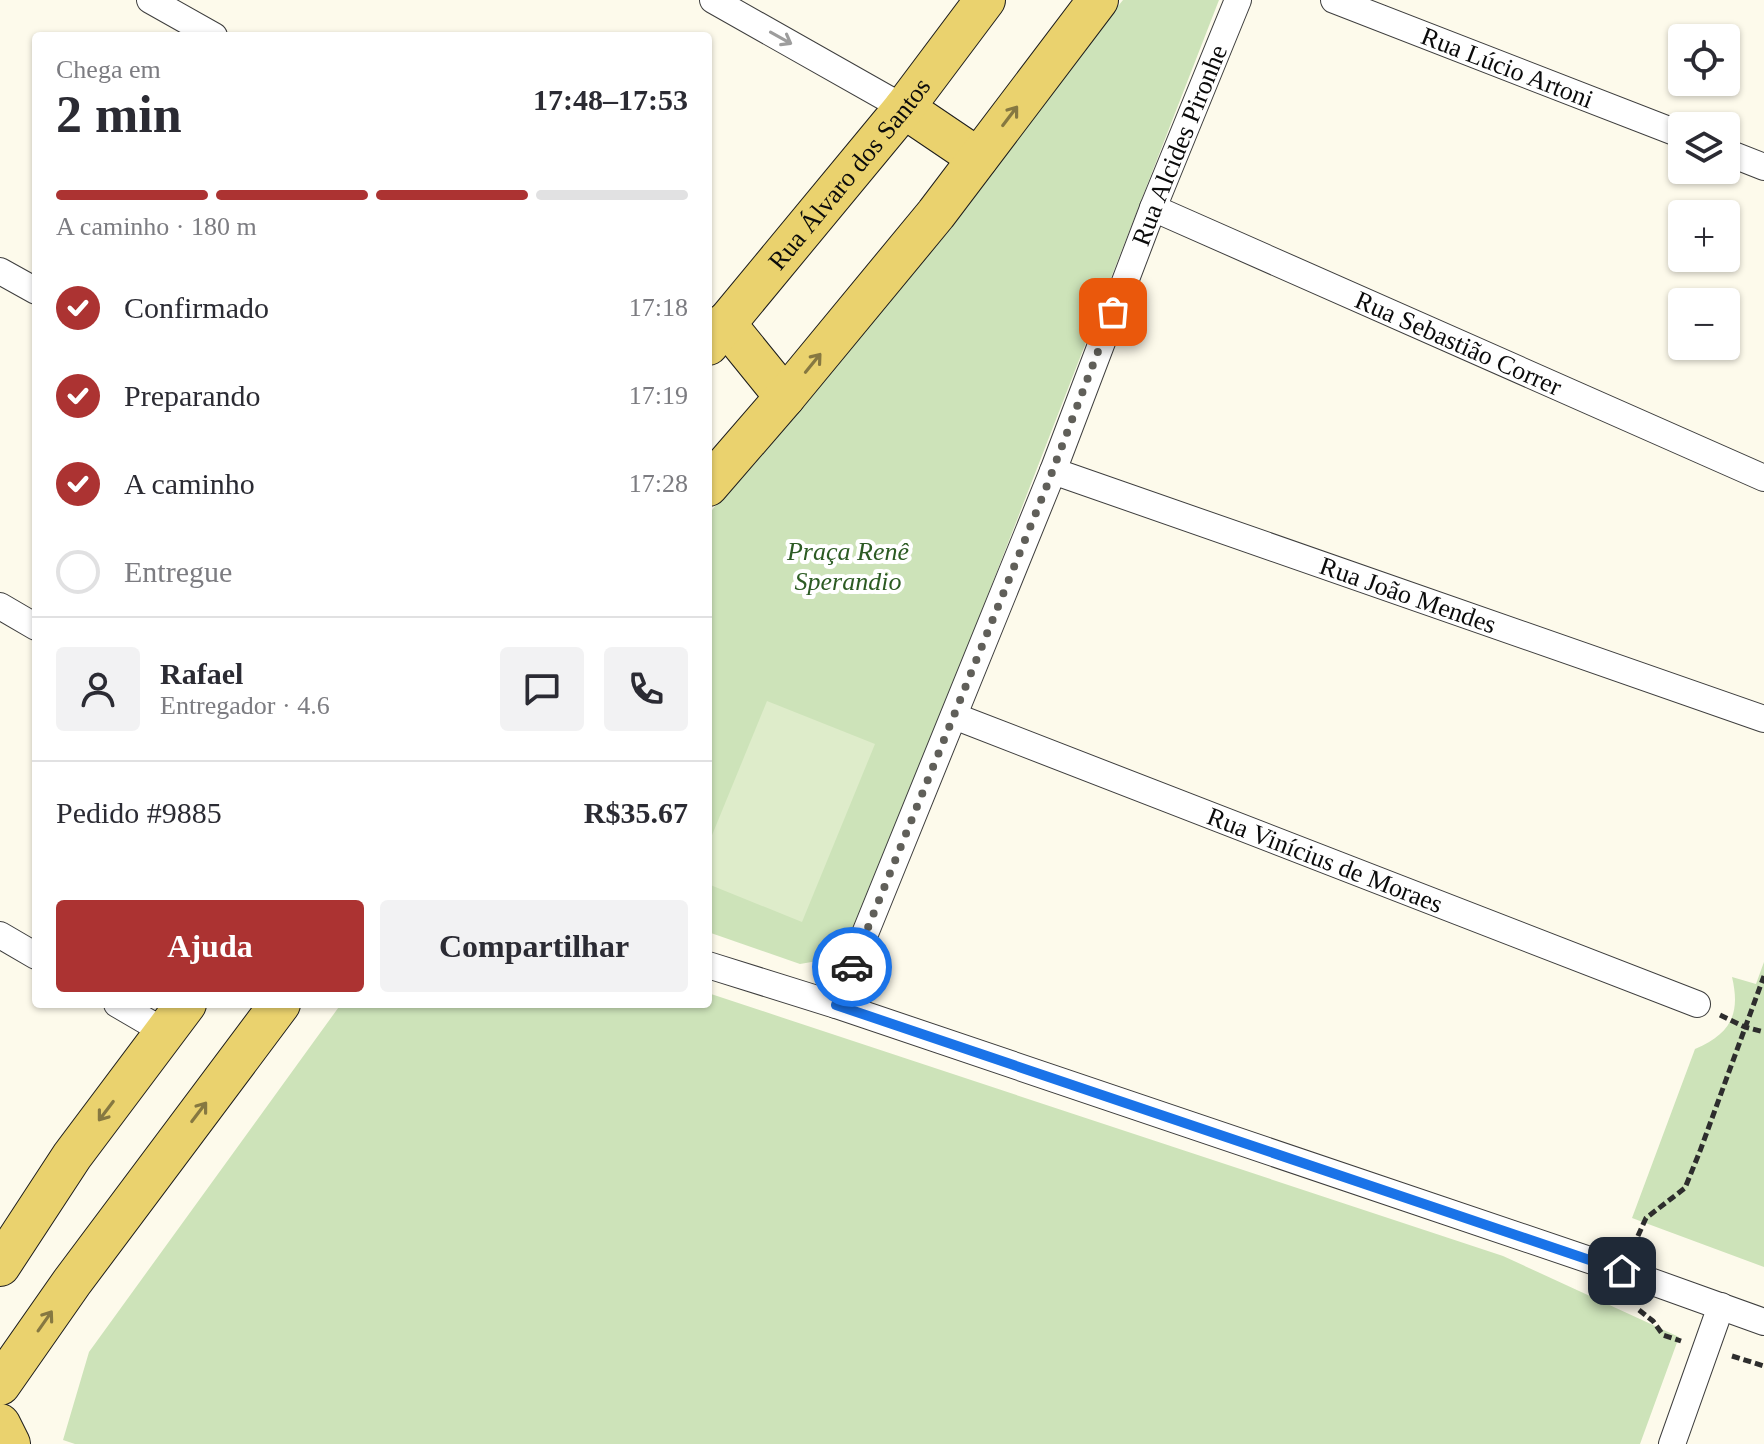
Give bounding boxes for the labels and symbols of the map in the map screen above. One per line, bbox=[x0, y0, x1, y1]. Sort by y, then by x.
street label: Rua Lúcio Artoni bbox=[1417, 21, 1598, 114]
one-way arrow bbox=[768, 31, 792, 46]
street label: Rua Alcides Pironhe bbox=[1126, 40, 1233, 249]
street label: Rua Álvaro dos Santos bbox=[762, 72, 936, 275]
one-way arrow bbox=[1001, 106, 1018, 127]
pin bbox=[1079, 278, 1147, 346]
street label: Rua Sebastião Correr bbox=[1351, 285, 1566, 401]
one-way arrow bbox=[804, 353, 822, 374]
park label: Praça Renê Sperandio bbox=[786, 537, 909, 596]
street label: Rua João Mendes bbox=[1316, 551, 1500, 639]
street label: Rua Vinícius de Moraes bbox=[1203, 801, 1447, 919]
courier bbox=[812, 927, 892, 1007]
one-way arrow bbox=[97, 1100, 114, 1121]
one-way arrow bbox=[190, 1102, 207, 1123]
pin bbox=[1588, 1237, 1656, 1305]
one-way arrow bbox=[36, 1311, 53, 1333]

